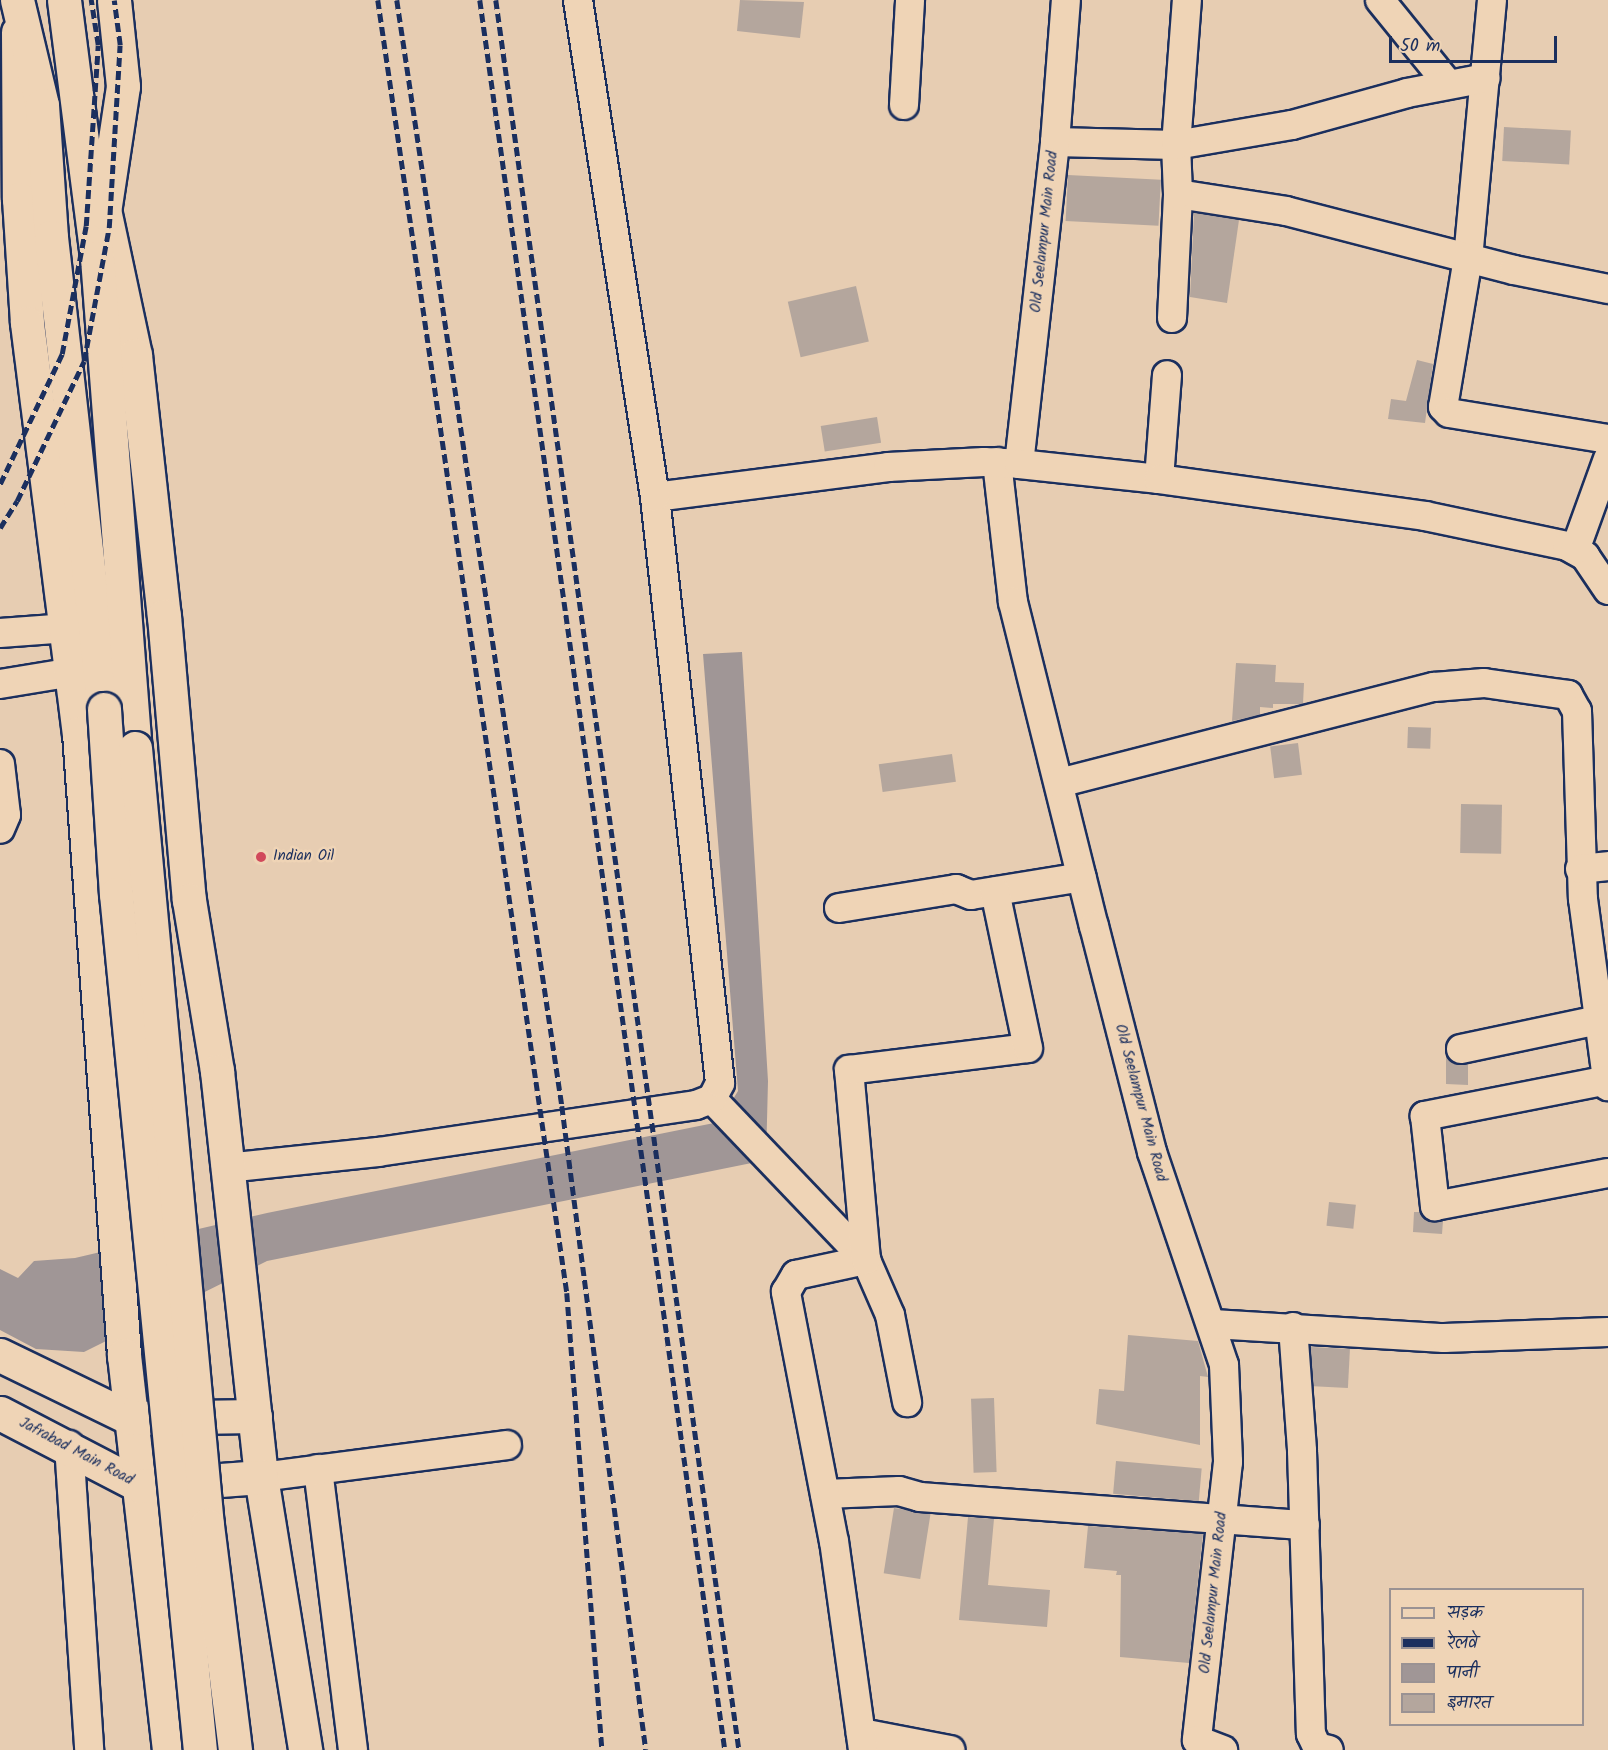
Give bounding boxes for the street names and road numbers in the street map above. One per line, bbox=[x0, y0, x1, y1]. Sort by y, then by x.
street label: Old Seelampur Main Road bbox=[1028, 150, 1062, 314]
street label: Old Seelampur Main Road bbox=[1110, 1022, 1170, 1184]
street label: Jafrabad Main Road bbox=[16, 1414, 136, 1490]
street label: Old Seelampur Main Road bbox=[1197, 1511, 1231, 1675]

